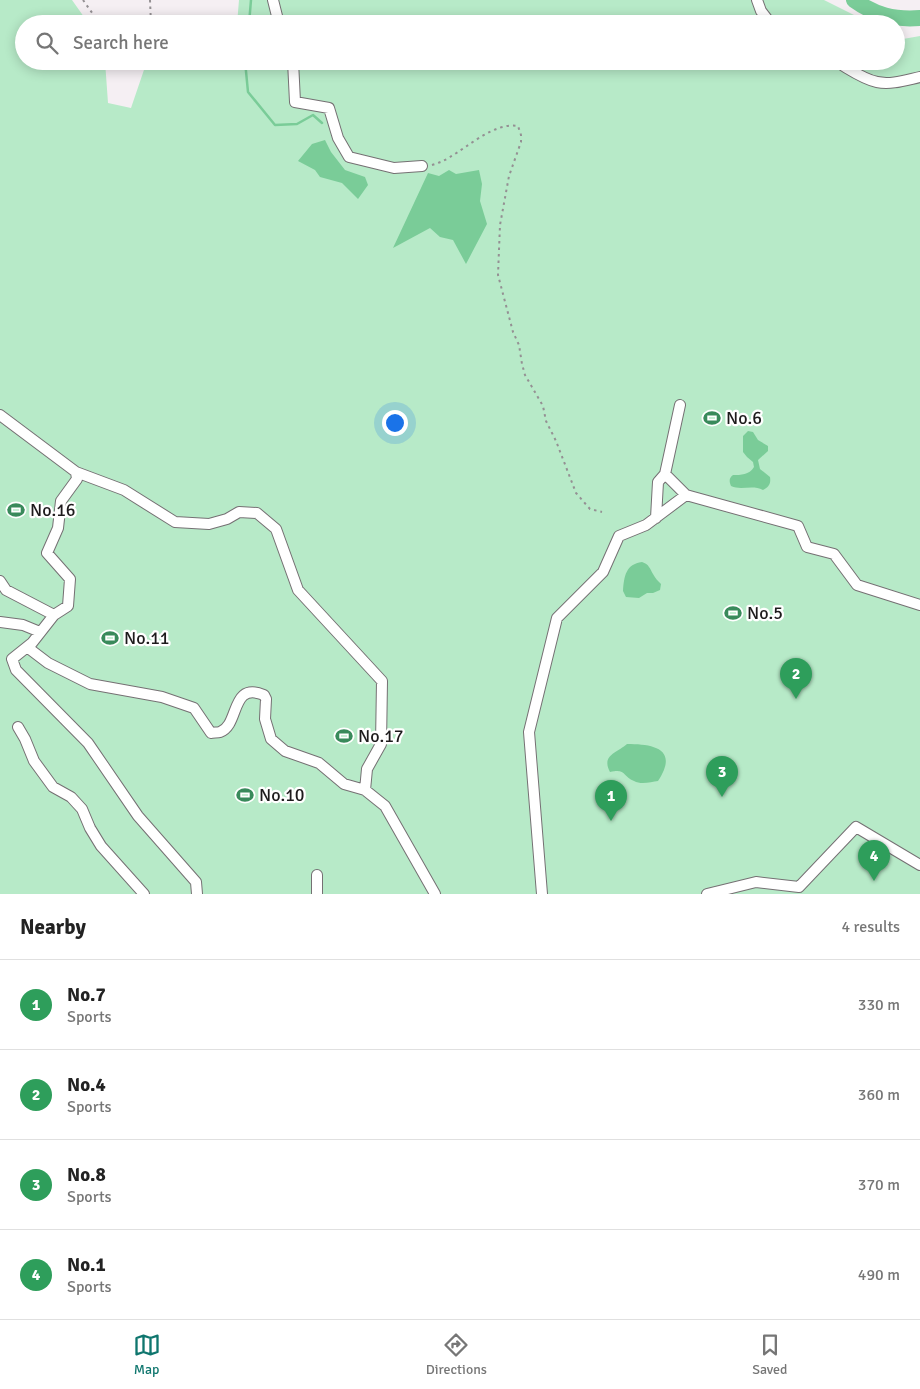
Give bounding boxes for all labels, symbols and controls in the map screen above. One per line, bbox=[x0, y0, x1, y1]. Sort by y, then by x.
search box bbox=[15, 15, 905, 70]
icon: search bbox=[33, 29, 61, 57]
text: Search here bbox=[73, 31, 169, 55]
place label: No.6 bbox=[726, 407, 762, 429]
sports icon: No.6 bbox=[702, 408, 722, 428]
your location bbox=[382, 410, 408, 436]
place label: No.16 bbox=[30, 499, 76, 521]
sports icon: No.16 bbox=[6, 500, 26, 520]
place label: No.5 bbox=[747, 602, 783, 624]
sports icon: No.5 bbox=[723, 603, 743, 623]
place label: No.11 bbox=[124, 627, 170, 649]
sports icon: No.11 bbox=[100, 628, 120, 648]
pin: 2 bbox=[780, 658, 812, 699]
place label: No.17 bbox=[358, 725, 404, 747]
sports icon: No.17 bbox=[334, 726, 354, 746]
pin: 3 bbox=[706, 756, 738, 797]
pin: 1 bbox=[595, 780, 627, 821]
place label: No.10 bbox=[259, 784, 305, 806]
sports icon: No.10 bbox=[235, 785, 255, 805]
pin: 4 bbox=[858, 840, 890, 881]
text: Nearby bbox=[20, 914, 86, 940]
text: 4 results bbox=[841, 917, 900, 937]
text: No.7 bbox=[67, 983, 106, 1007]
text: 1 bbox=[32, 995, 40, 1015]
text: 330 m bbox=[858, 995, 900, 1015]
text: Sports bbox=[67, 1007, 112, 1027]
text: No.4 bbox=[67, 1073, 106, 1097]
text: 2 bbox=[32, 1085, 40, 1105]
text: 360 m bbox=[858, 1085, 900, 1105]
text: Sports bbox=[67, 1097, 112, 1117]
text: No.8 bbox=[67, 1163, 106, 1187]
text: 3 bbox=[32, 1175, 40, 1195]
text: 370 m bbox=[858, 1175, 900, 1195]
text: Sports bbox=[67, 1187, 112, 1207]
text: No.1 bbox=[67, 1253, 106, 1277]
text: 4 bbox=[32, 1265, 40, 1285]
text: 490 m bbox=[858, 1265, 900, 1285]
text: Sports bbox=[67, 1277, 112, 1297]
tab: Map bbox=[133, 1331, 161, 1378]
tab: Directions bbox=[426, 1331, 487, 1378]
tab: Saved bbox=[752, 1331, 787, 1378]

